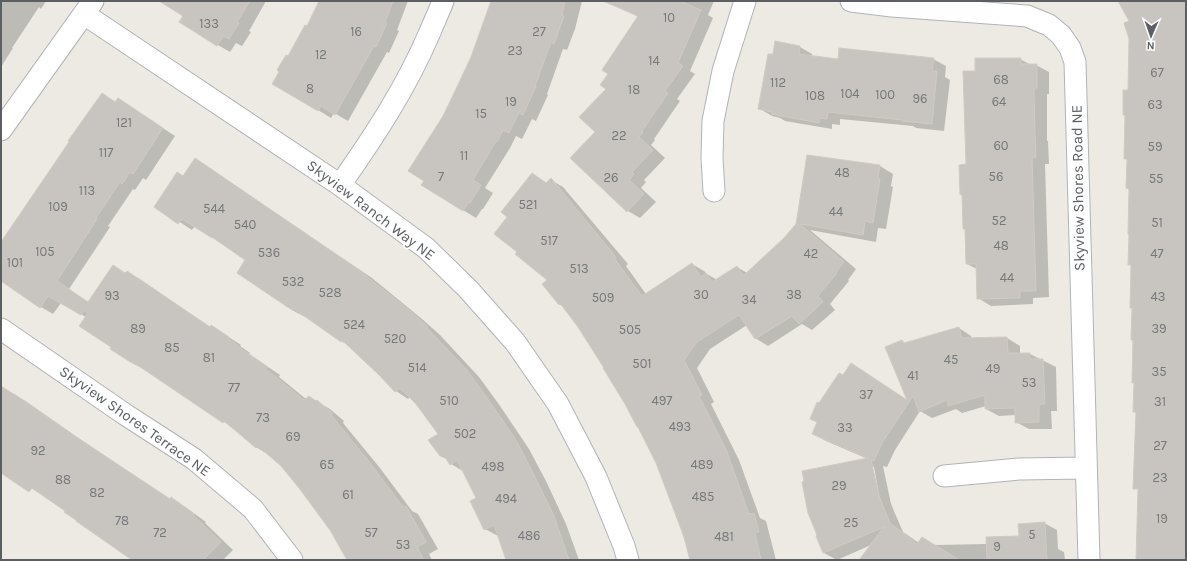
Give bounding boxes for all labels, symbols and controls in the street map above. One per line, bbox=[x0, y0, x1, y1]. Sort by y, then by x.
house number: 10 bbox=[663, 10, 675, 25]
house number: 133 bbox=[199, 16, 219, 31]
north arrow bbox=[1131, 16, 1171, 56]
house number: 16 bbox=[350, 24, 362, 39]
house number: 27 bbox=[532, 24, 546, 39]
text: N bbox=[1146, 39, 1155, 52]
house number: 23 bbox=[507, 43, 523, 58]
house number: 12 bbox=[315, 47, 327, 62]
house number: 14 bbox=[648, 53, 660, 68]
house number: 67 bbox=[1150, 65, 1164, 80]
house number: 68 bbox=[993, 72, 1009, 87]
house number: 112 bbox=[770, 75, 786, 90]
house number: 8 bbox=[306, 81, 314, 96]
house number: 18 bbox=[628, 82, 640, 97]
house number: 104 bbox=[840, 86, 860, 101]
house number: 100 bbox=[875, 87, 895, 102]
house number: 108 bbox=[805, 88, 825, 103]
house number: 96 bbox=[913, 91, 927, 106]
house number: 19 bbox=[505, 94, 517, 109]
house number: 64 bbox=[992, 94, 1006, 109]
house number: 63 bbox=[1147, 97, 1163, 112]
street label: Skyview Shores Road NE bbox=[1068, 105, 1088, 271]
house number: 15 bbox=[475, 106, 487, 121]
house number: 121 bbox=[116, 115, 132, 130]
house number: 22 bbox=[611, 128, 627, 143]
house number: 60 bbox=[993, 138, 1009, 153]
house number: 59 bbox=[1148, 139, 1162, 154]
house number: 117 bbox=[99, 145, 113, 160]
house number: 11 bbox=[460, 148, 468, 163]
street label: Skyview Ranch Way NE bbox=[303, 156, 439, 264]
house number: 48 bbox=[834, 165, 850, 180]
house number: 7 bbox=[438, 169, 444, 184]
house number: 56 bbox=[989, 169, 1003, 184]
house number: 26 bbox=[604, 170, 618, 185]
house number: 55 bbox=[1149, 171, 1163, 186]
house number: 113 bbox=[79, 183, 95, 198]
house number: 521 bbox=[518, 197, 538, 212]
house number: 109 bbox=[48, 199, 68, 214]
house number: 544 bbox=[203, 201, 225, 216]
house number: 44 bbox=[829, 204, 843, 219]
house number: 52 bbox=[992, 213, 1006, 228]
house number: 51 bbox=[1151, 215, 1163, 230]
house number: 540 bbox=[234, 217, 256, 232]
house number: 517 bbox=[540, 233, 558, 248]
house number: 48 bbox=[993, 238, 1009, 253]
house number: 105 bbox=[35, 244, 55, 259]
house number: 536 bbox=[258, 245, 280, 260]
house number: 42 bbox=[804, 246, 818, 261]
house number: 47 bbox=[1150, 246, 1164, 261]
house number: 101 bbox=[7, 255, 23, 270]
house number: 513 bbox=[569, 261, 589, 276]
house number: 44 bbox=[1000, 270, 1014, 285]
house number: 532 bbox=[282, 274, 304, 289]
house number: 528 bbox=[319, 285, 341, 300]
house number: 30 bbox=[693, 287, 709, 302]
house number: 38 bbox=[786, 287, 802, 302]
house number: 93 bbox=[104, 288, 120, 303]
house number: 43 bbox=[1151, 289, 1165, 304]
house number: 509 bbox=[592, 290, 614, 305]
house number: 34 bbox=[742, 292, 756, 307]
house number: 524 bbox=[343, 317, 365, 332]
house number: 89 bbox=[130, 321, 146, 336]
house number: 39 bbox=[1151, 321, 1167, 336]
house number: 505 bbox=[619, 322, 641, 337]
house number: 520 bbox=[384, 331, 407, 346]
house number: 85 bbox=[164, 340, 180, 355]
house number: 81 bbox=[203, 350, 215, 365]
house number: 45 bbox=[944, 352, 958, 367]
house number: 501 bbox=[632, 356, 652, 371]
house number: 514 bbox=[408, 360, 426, 375]
house number: 49 bbox=[986, 361, 1000, 376]
street label: Skyview Shores Terrace NE bbox=[56, 362, 214, 480]
house number: 35 bbox=[1151, 364, 1167, 379]
house number: 41 bbox=[907, 368, 919, 383]
house number: 53 bbox=[1021, 375, 1037, 390]
house number: 77 bbox=[228, 380, 240, 395]
house number: 37 bbox=[859, 387, 873, 402]
house number: 510 bbox=[439, 393, 459, 408]
house number: 497 bbox=[652, 393, 672, 408]
house number: 31 bbox=[1154, 394, 1166, 409]
house number: 73 bbox=[256, 410, 270, 425]
house number: 493 bbox=[669, 419, 691, 434]
house number: 33 bbox=[837, 420, 853, 435]
house number: 502 bbox=[454, 426, 476, 441]
house number: 69 bbox=[286, 429, 300, 444]
house number: 27 bbox=[1153, 438, 1167, 453]
house number: 92 bbox=[30, 443, 46, 458]
house number: 65 bbox=[320, 457, 334, 472]
house number: 489 bbox=[691, 457, 713, 472]
house number: 498 bbox=[482, 459, 504, 474]
house number: 23 bbox=[1152, 470, 1168, 485]
house number: 88 bbox=[55, 472, 71, 487]
house number: 29 bbox=[831, 478, 847, 493]
house number: 82 bbox=[89, 485, 105, 500]
house number: 61 bbox=[342, 487, 354, 502]
house number: 485 bbox=[692, 489, 714, 504]
house number: 494 bbox=[495, 491, 517, 506]
house number: 19 bbox=[1156, 511, 1168, 526]
house number: 78 bbox=[115, 513, 129, 528]
house number: 25 bbox=[844, 515, 858, 530]
house number: 72 bbox=[153, 525, 167, 540]
house number: 57 bbox=[364, 525, 378, 540]
house number: 5 bbox=[1028, 527, 1036, 542]
house number: 486 bbox=[518, 528, 540, 543]
house number: 481 bbox=[714, 529, 734, 544]
house number: 53 bbox=[395, 537, 411, 552]
house number: 9 bbox=[993, 539, 1001, 554]

